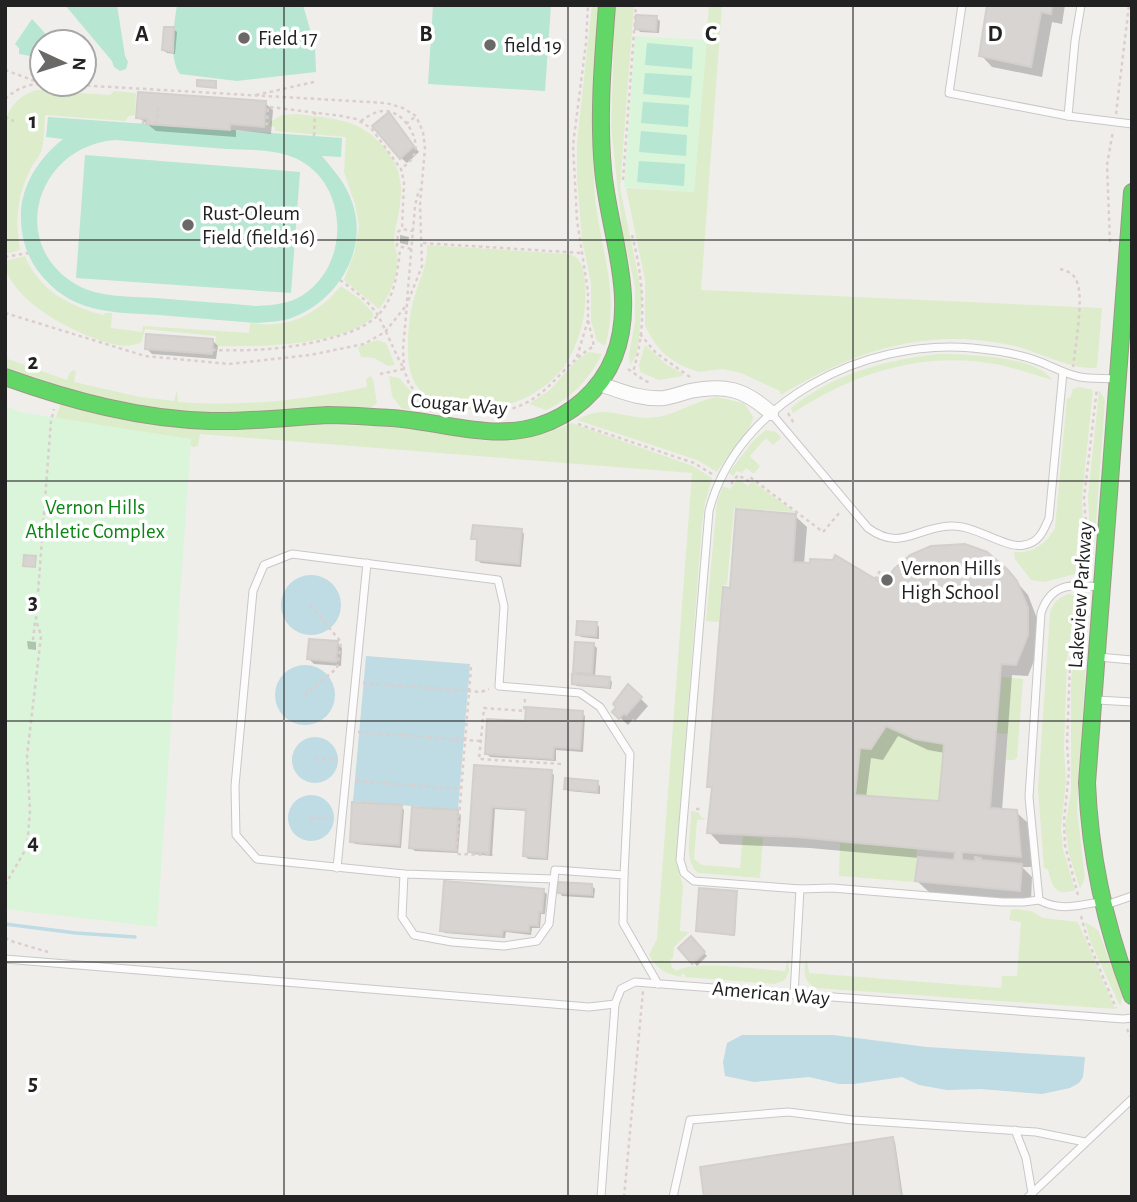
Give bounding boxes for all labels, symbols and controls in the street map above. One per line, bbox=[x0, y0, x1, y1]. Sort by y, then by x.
text: A bbox=[135, 23, 149, 46]
text: B bbox=[419, 23, 433, 46]
text: C bbox=[705, 23, 717, 46]
text: D bbox=[987, 23, 1003, 46]
north arrow bbox=[28, 28, 98, 98]
place label: Field 17 bbox=[258, 28, 318, 49]
marker: Field 17 bbox=[236, 30, 252, 46]
place label: field 19 bbox=[504, 35, 562, 56]
marker: field 19 bbox=[482, 37, 498, 53]
text: N bbox=[69, 57, 88, 71]
text: 1 bbox=[29, 110, 37, 133]
place label: Rust-Oleum Field (field 16) bbox=[202, 203, 316, 248]
marker: Rust-Oleum Field (field 16) bbox=[180, 217, 196, 233]
text: 2 bbox=[28, 351, 39, 374]
street label: Cougar Way bbox=[410, 390, 508, 419]
park label: Vernon Hills Athletic Complex bbox=[25, 497, 165, 542]
street label: Lakeview Parkway bbox=[1065, 521, 1096, 669]
place label: Vernon Hills High School bbox=[901, 558, 1001, 603]
marker: Vernon Hills High School bbox=[879, 572, 895, 588]
text: 3 bbox=[28, 591, 38, 614]
text: 4 bbox=[27, 831, 39, 854]
street label: American Way bbox=[711, 978, 831, 1009]
text: 5 bbox=[28, 1072, 38, 1095]

